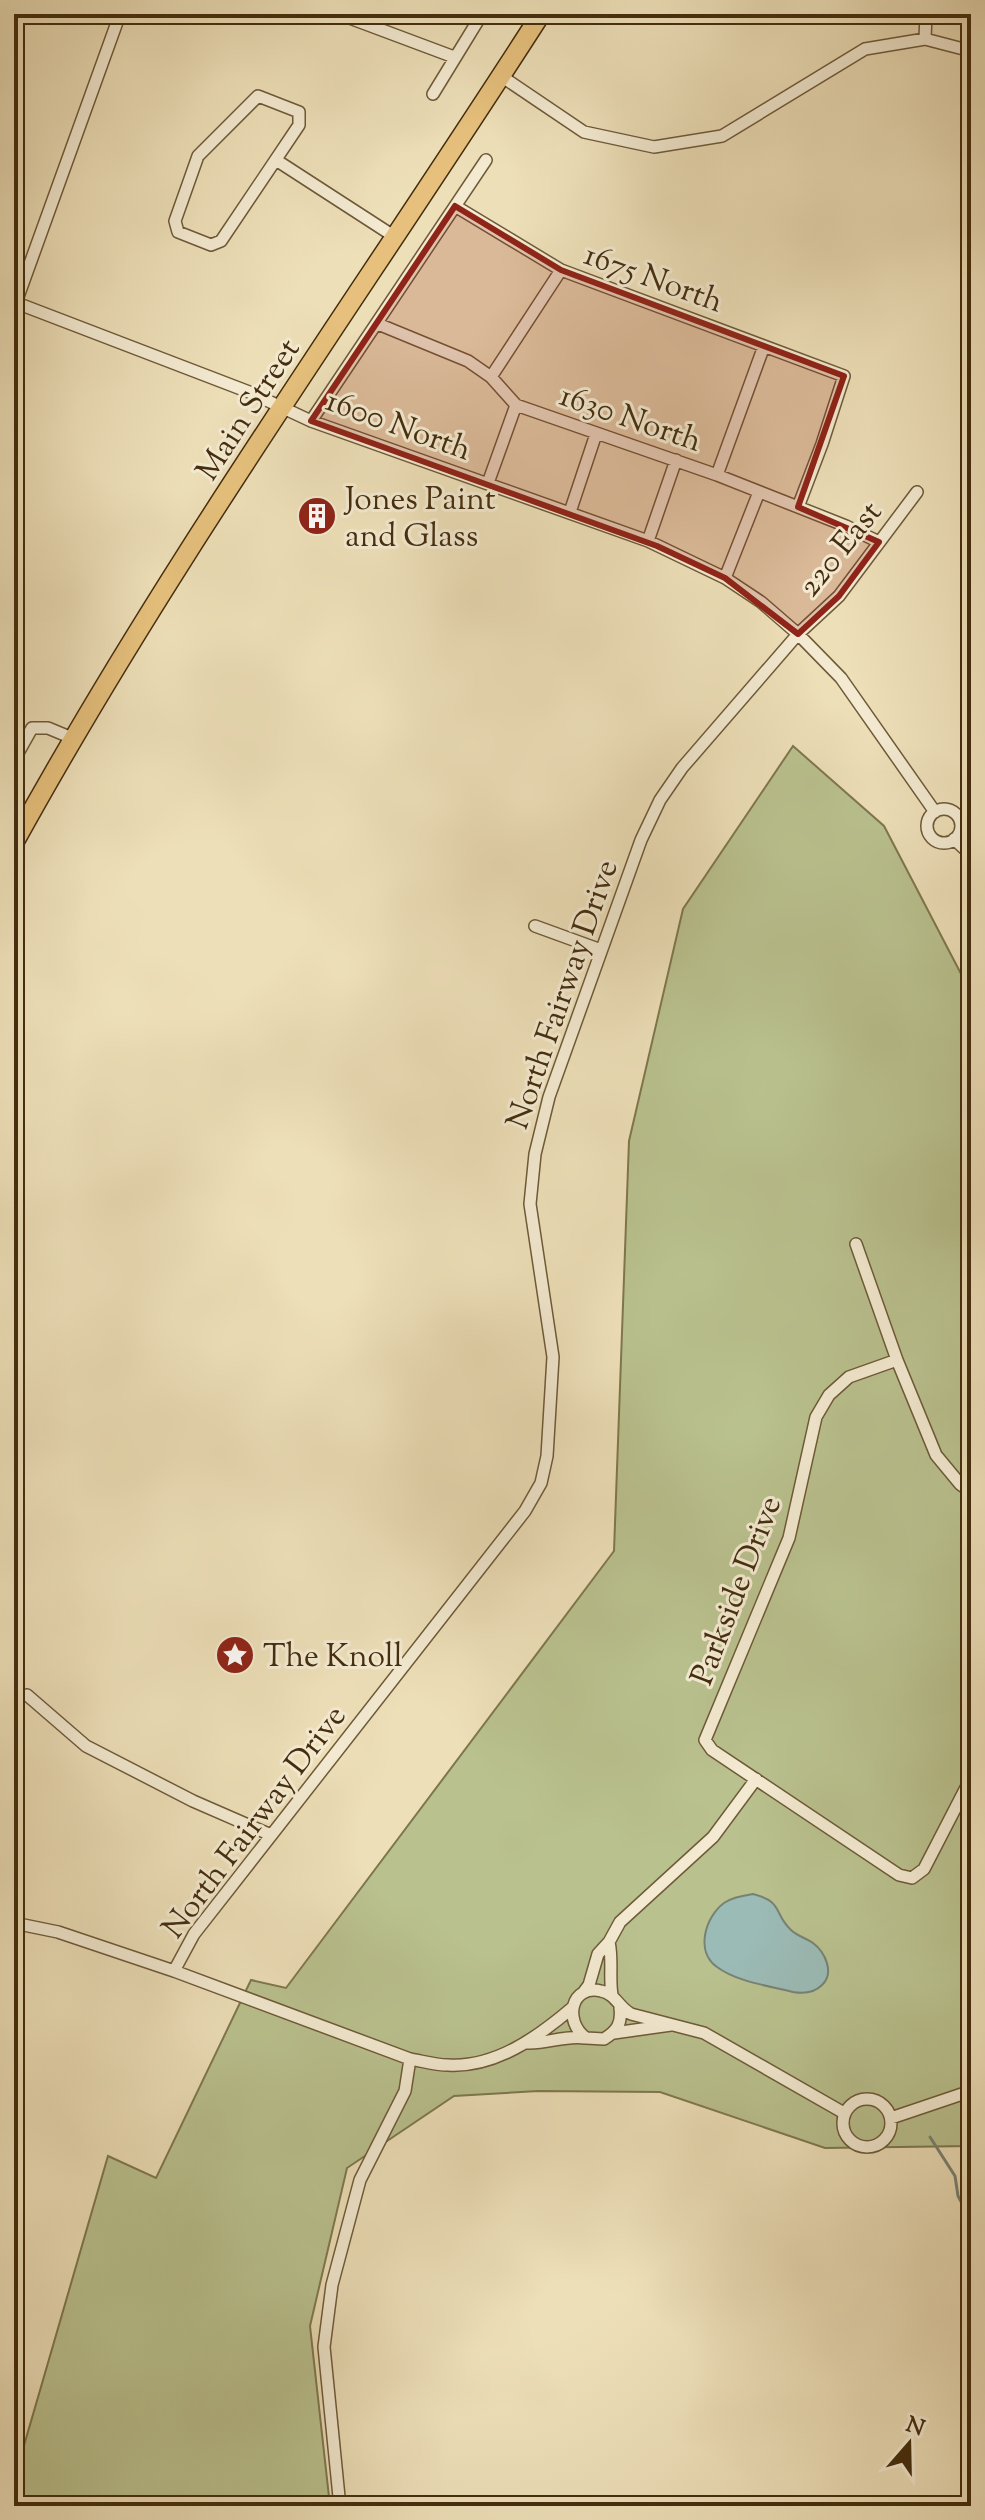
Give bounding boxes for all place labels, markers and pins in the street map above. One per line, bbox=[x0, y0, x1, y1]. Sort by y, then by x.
place label: Jones Paint and Glass bbox=[343, 478, 496, 561]
building icon: Jones Paint and Glass bbox=[296, 495, 338, 537]
place icon: The Knoll bbox=[214, 1634, 256, 1676]
place label: The Knoll bbox=[263, 1635, 403, 1681]

